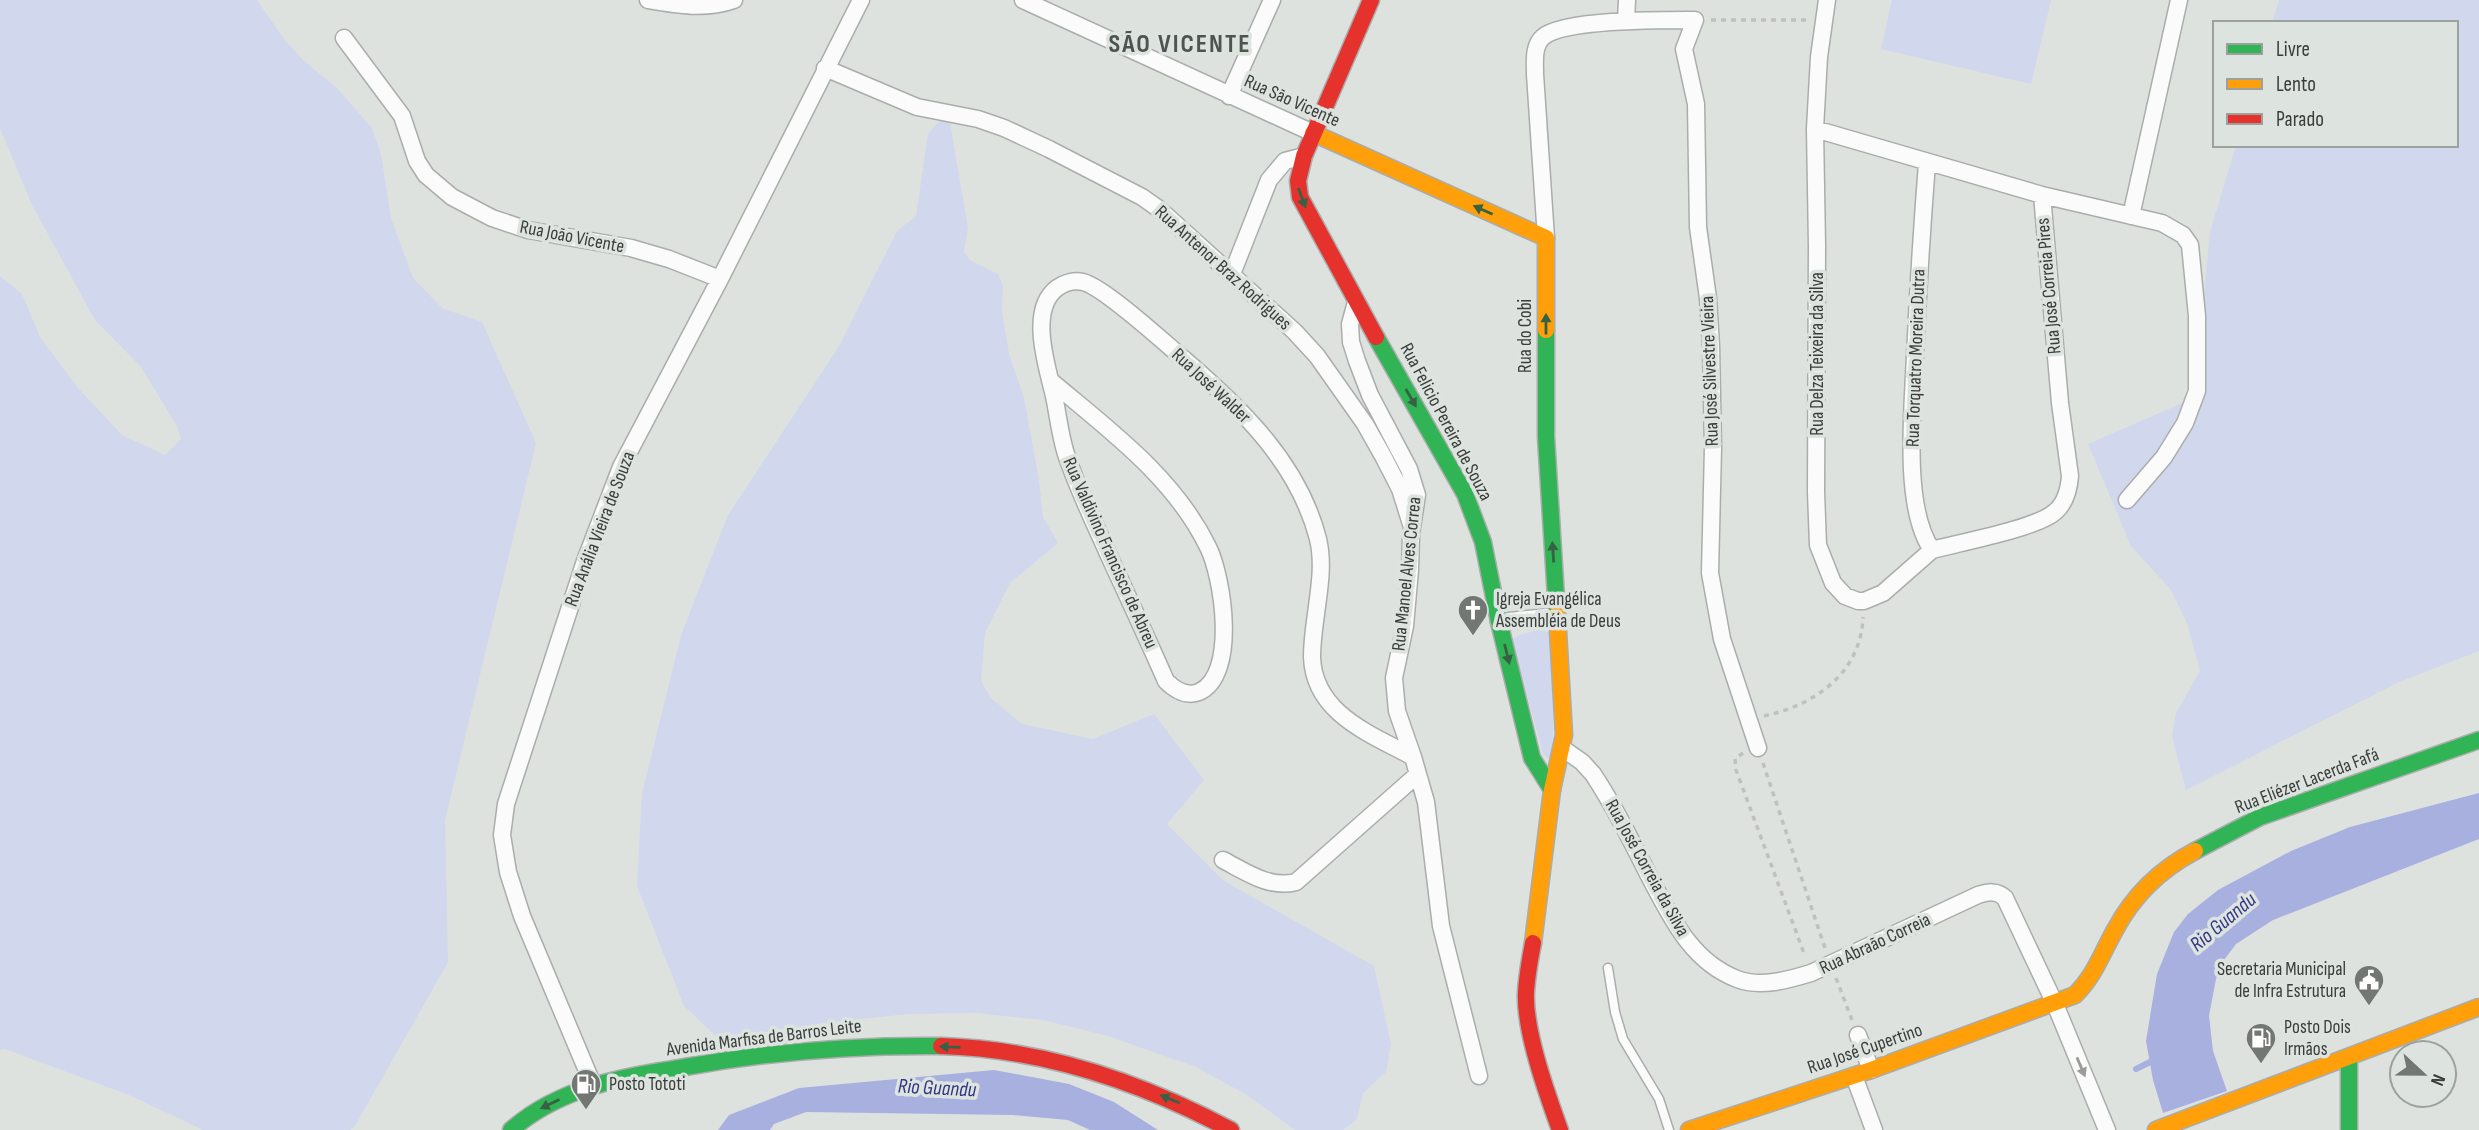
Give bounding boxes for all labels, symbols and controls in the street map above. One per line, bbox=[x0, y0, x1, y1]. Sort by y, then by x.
legend bbox=[2213, 21, 2458, 147]
district label: SÃO VICENTE bbox=[1108, 29, 1252, 60]
text: Livre bbox=[2276, 37, 2310, 62]
street label: Rua São Vicente bbox=[1241, 70, 1343, 132]
text: Lento bbox=[2276, 72, 2316, 97]
text: Parado bbox=[2276, 107, 2324, 132]
one-way arrow bbox=[1297, 188, 1308, 209]
street label: Rua Antenor Braz Rodrigues bbox=[1150, 201, 1296, 335]
one-way arrow bbox=[1473, 204, 1494, 215]
street label: Rua João Vicente bbox=[518, 216, 626, 258]
street label: Rua José Correia Pires bbox=[2032, 217, 2066, 355]
street label: Rua Torquatro Moreira Dutra bbox=[1901, 269, 1931, 447]
street label: Rua Delza Teixeira da Silva bbox=[1806, 272, 1829, 436]
street label: Rua José Silvestre Vieira bbox=[1696, 295, 1724, 447]
street label: Rua do Cobi bbox=[1514, 299, 1537, 373]
one-way arrow bbox=[1540, 313, 1552, 335]
street label: Rua Felicio Pereira de Souza bbox=[1395, 339, 1497, 505]
street label: Rua José Walder bbox=[1167, 343, 1256, 429]
one-way arrow bbox=[1405, 388, 1417, 407]
street label: Rua Anália Vieira de Souza bbox=[560, 448, 640, 610]
street label: Rua Valdivino Francisco de Abreu bbox=[1057, 454, 1163, 652]
street label: Rua Manoel Alves Correa bbox=[1387, 496, 1427, 652]
one-way arrow bbox=[1547, 541, 1558, 563]
place label: Igreja Evangélica Assembléia de Deus bbox=[1495, 588, 1621, 633]
church icon: Igreja Evangélica Assembléia de Deus bbox=[1456, 593, 1490, 637]
one-way arrow bbox=[1502, 643, 1513, 665]
street label: Rua Eliézer Lacerda Fafá bbox=[2232, 743, 2382, 819]
street label: Rua José Correia da Silva bbox=[1600, 795, 1694, 941]
water label: Rio Guandu bbox=[2185, 887, 2261, 957]
street label: Rua Abraão Correia bbox=[1816, 908, 1934, 980]
place label: Secretaria Municipal de Infra Estrutura bbox=[2217, 958, 2346, 1003]
public building icon: Secretaria Municipal de Infra Estrutura bbox=[2352, 963, 2386, 1007]
street label: Avenida Marfisa de Barros Leite bbox=[664, 1015, 863, 1062]
place label: Posto Dois Irmãos bbox=[2284, 1016, 2351, 1061]
street label: Rua José Cupertino bbox=[1805, 1019, 1925, 1079]
fuel station icon: Posto Dois Irmãos bbox=[2244, 1021, 2278, 1065]
north arrow bbox=[2388, 1039, 2458, 1109]
one-way arrow bbox=[939, 1041, 961, 1052]
one-way arrow bbox=[2075, 1057, 2086, 1078]
fuel station icon: Posto Tototi bbox=[569, 1067, 603, 1111]
text: N bbox=[2425, 1071, 2450, 1089]
place label: Posto Tototi bbox=[609, 1073, 685, 1096]
water label: Rio Guandu bbox=[897, 1073, 977, 1103]
one-way arrow bbox=[1160, 1093, 1181, 1104]
one-way arrow bbox=[540, 1098, 560, 1110]

